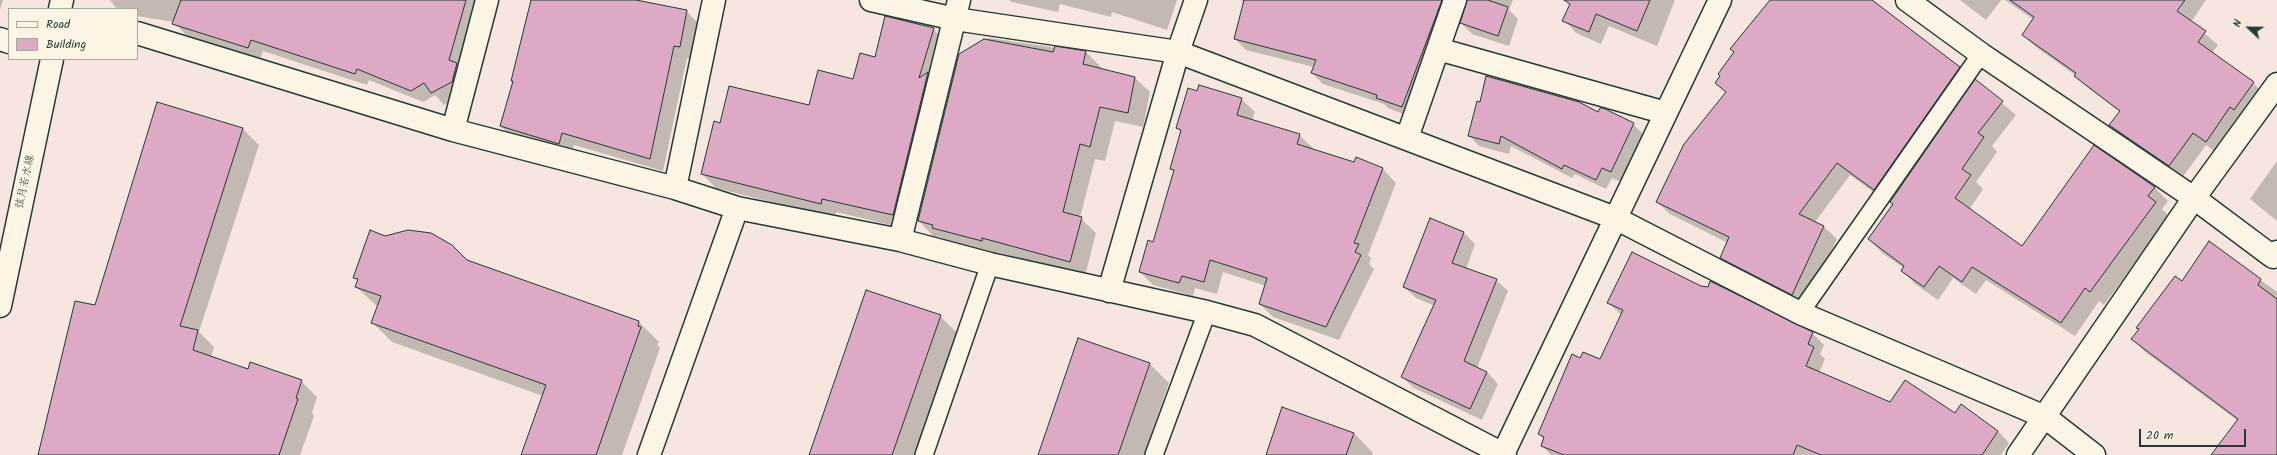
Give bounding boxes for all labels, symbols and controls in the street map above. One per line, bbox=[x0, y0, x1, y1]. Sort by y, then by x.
legend bbox=[8, 8, 138, 60]
north arrow bbox=[2229, 8, 2269, 48]
text: Road bbox=[46, 15, 70, 34]
text: N bbox=[2228, 17, 2248, 30]
text: Building bbox=[46, 35, 86, 54]
street label: 弦月若水線 bbox=[14, 154, 38, 210]
scale bar bbox=[2141, 421, 2248, 447]
text: 20 m bbox=[2146, 426, 2173, 445]

